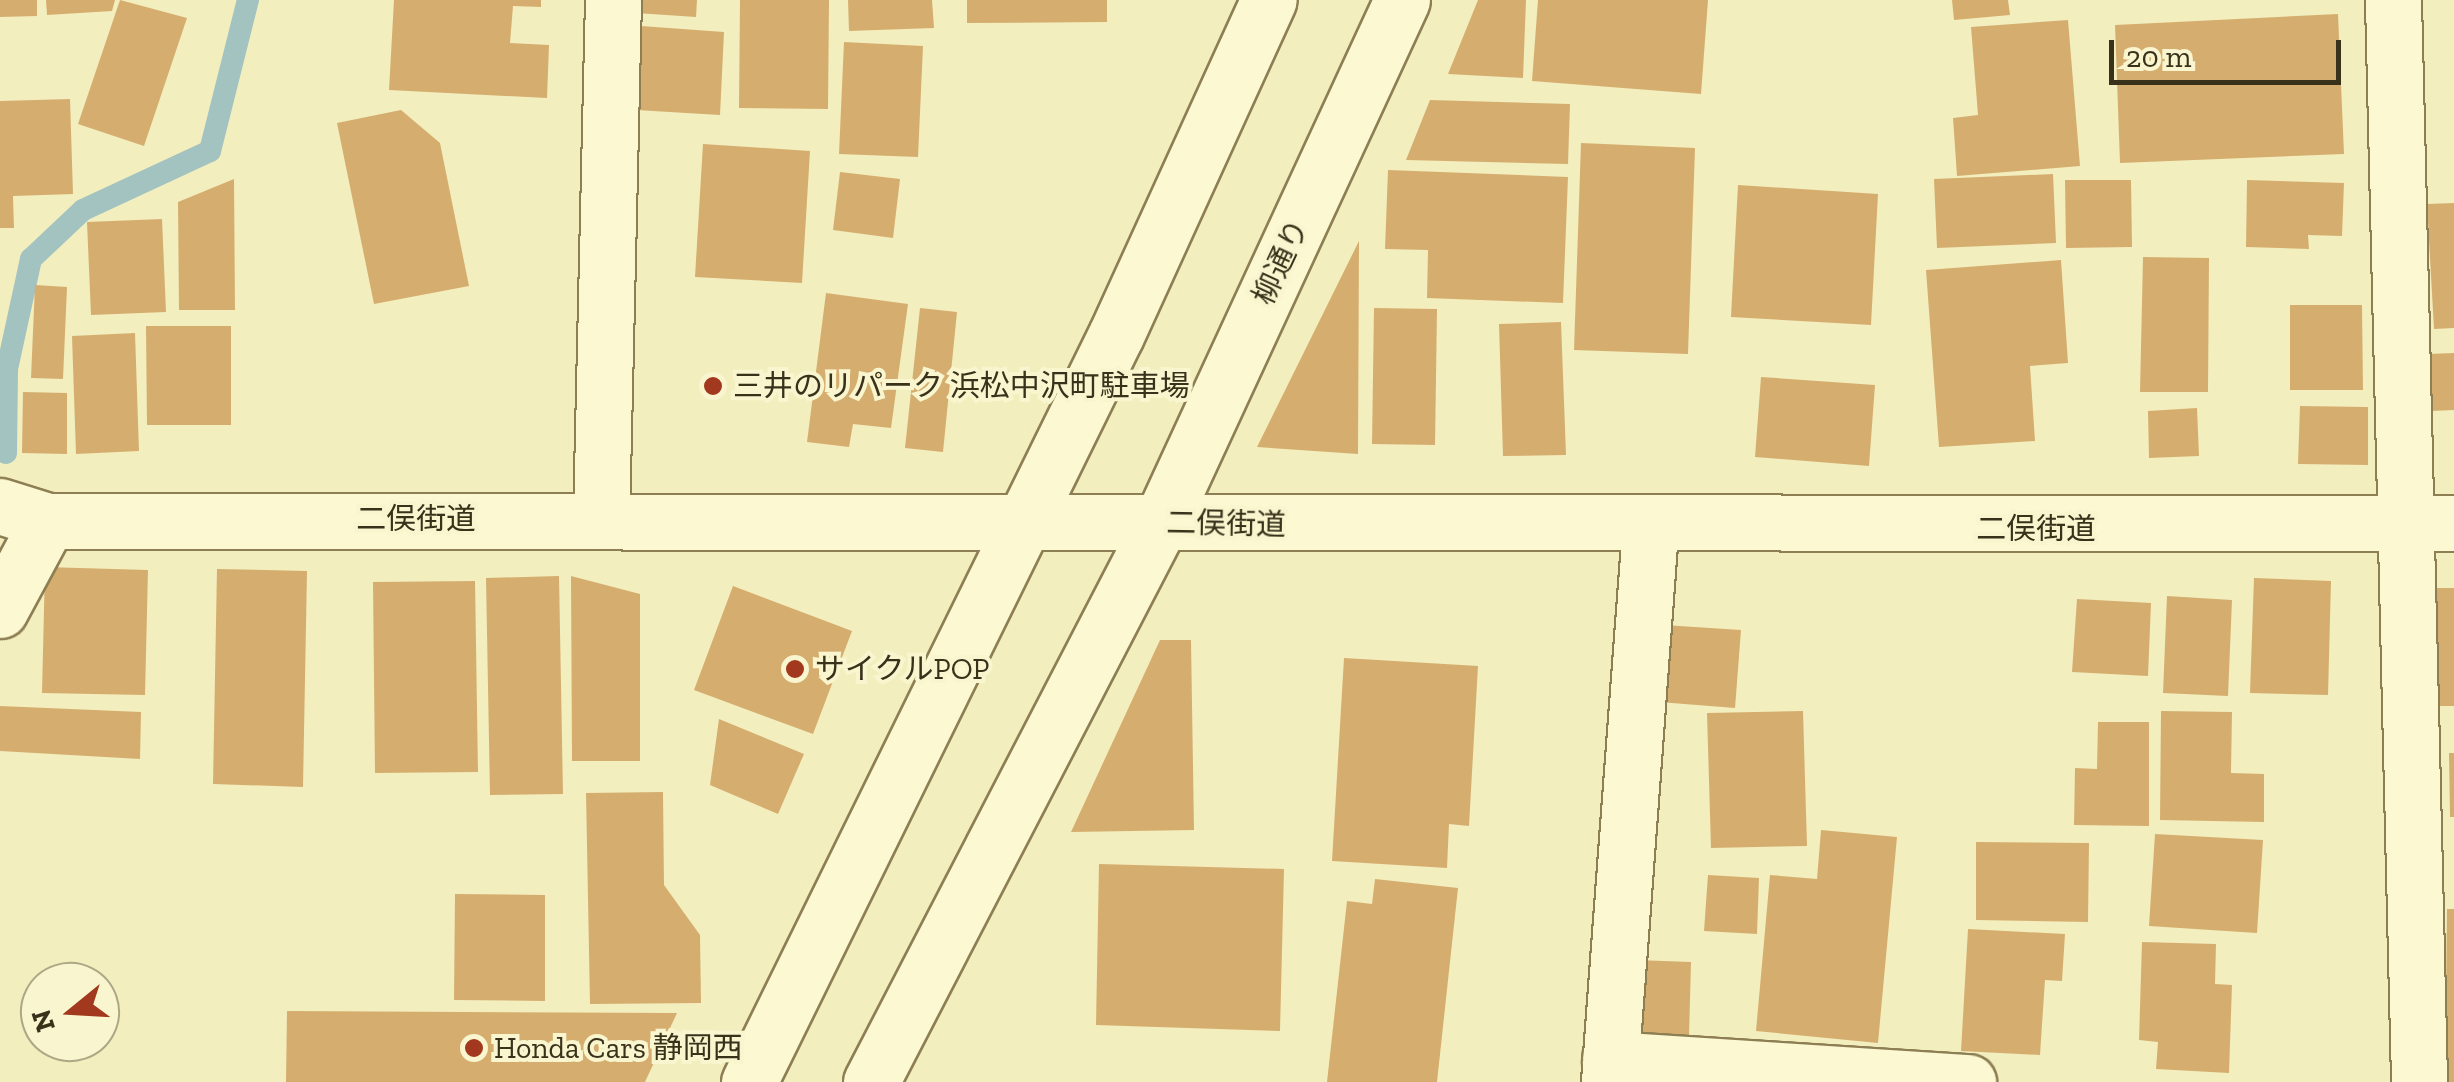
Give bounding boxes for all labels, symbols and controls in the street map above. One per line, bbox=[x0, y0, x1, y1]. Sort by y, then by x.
scale bar bbox=[2114, 20, 2346, 82]
text: 20 m bbox=[2126, 39, 2191, 75]
street label: 柳通り bbox=[1246, 214, 1316, 310]
place label: 三井のリパーク 浜松中沢町駐車場 bbox=[733, 368, 1190, 404]
marker: 三井のリパーク 浜松中沢町駐車場 bbox=[702, 375, 724, 397]
street label: 二俣街道 bbox=[356, 501, 476, 537]
street label: 二俣街道 bbox=[1166, 505, 1286, 543]
street label: 二俣街道 bbox=[1976, 511, 2096, 547]
place label: サイクルPOP bbox=[815, 651, 991, 687]
marker: サイクルPOP bbox=[784, 658, 806, 680]
north arrow bbox=[20, 962, 120, 1062]
text: N bbox=[24, 1006, 62, 1036]
place label: Honda Cars 静岡西 bbox=[494, 1030, 743, 1066]
marker: Honda Cars 静岡西 bbox=[463, 1037, 485, 1059]

